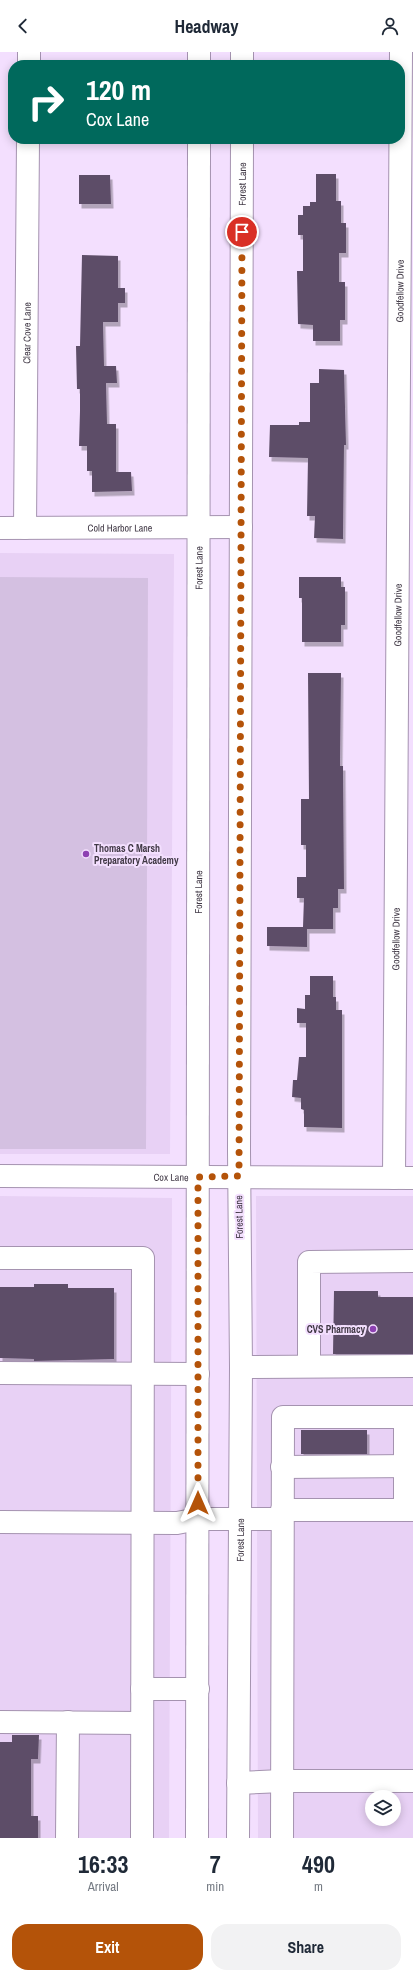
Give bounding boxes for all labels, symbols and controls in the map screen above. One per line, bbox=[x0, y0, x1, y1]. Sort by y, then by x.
text: Headway bbox=[175, 14, 239, 39]
icon: back bbox=[12, 15, 34, 37]
icon: person bbox=[379, 15, 401, 37]
text: 120 m bbox=[86, 71, 151, 109]
icon: right bbox=[20, 76, 72, 128]
text: Cox Lane bbox=[86, 107, 149, 132]
street label: Forest Lane bbox=[235, 162, 248, 206]
pin bbox=[225, 215, 259, 249]
icon: arrive bbox=[231, 221, 253, 243]
street label: Goodfellow Drive bbox=[393, 259, 406, 323]
street label: Clear Cove Lane bbox=[20, 302, 33, 364]
street label: Cold Harbor Lane bbox=[88, 521, 153, 534]
street label: Forest Lane bbox=[192, 546, 205, 590]
street label: Goodfellow Drive bbox=[391, 583, 404, 647]
place label: Thomas C Marsh Preparatory Academy bbox=[94, 842, 179, 867]
marker: Thomas C Marsh Preparatory Academy bbox=[81, 849, 91, 859]
street label: Forest Lane bbox=[192, 870, 205, 914]
street label: Goodfellow Drive bbox=[389, 907, 402, 971]
street label: Cox Lane bbox=[153, 1170, 189, 1183]
street label: Forest Lane bbox=[232, 1195, 246, 1239]
place label: CVS Pharmacy bbox=[307, 1323, 365, 1336]
marker: CVS Pharmacy bbox=[368, 1324, 378, 1334]
position arrow bbox=[177, 1482, 219, 1524]
street label: Forest Lane bbox=[233, 1518, 247, 1562]
map controls bbox=[365, 1790, 401, 1826]
button: layers bbox=[365, 1790, 401, 1826]
text: 16:33 bbox=[78, 1848, 128, 1880]
text: 7 bbox=[210, 1848, 221, 1880]
text: 490 bbox=[302, 1848, 335, 1880]
text: Arrival bbox=[88, 1878, 119, 1895]
text: min bbox=[206, 1878, 224, 1895]
text: m bbox=[314, 1878, 323, 1895]
button: Exit bbox=[12, 1924, 203, 1970]
button: Share bbox=[211, 1924, 401, 1970]

